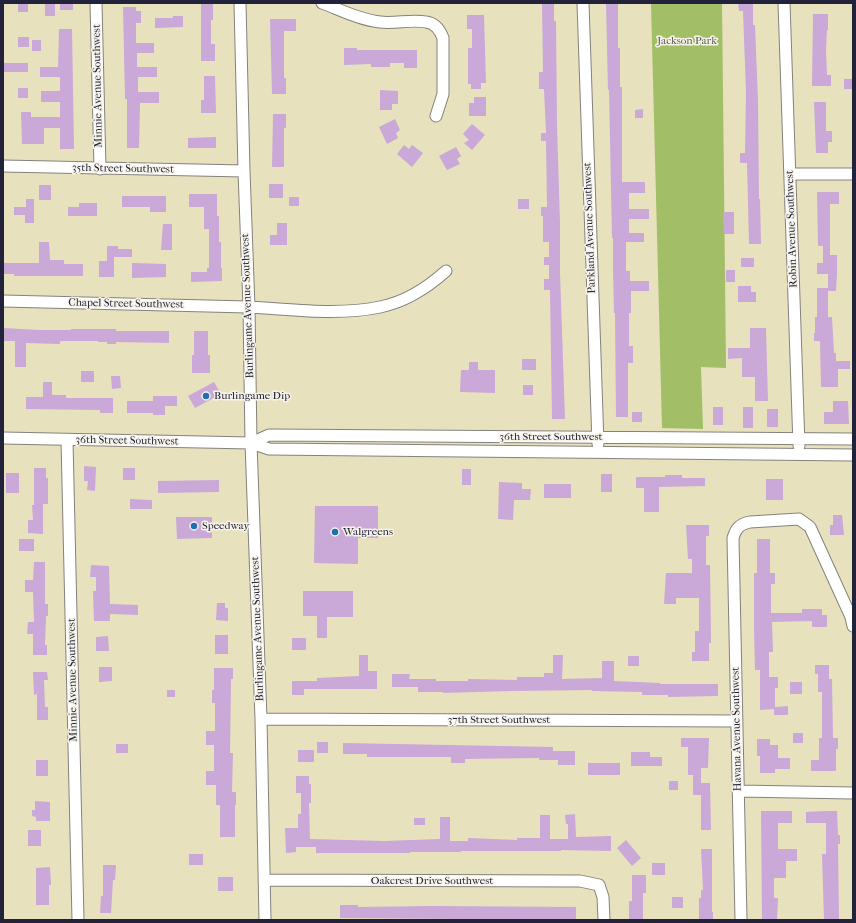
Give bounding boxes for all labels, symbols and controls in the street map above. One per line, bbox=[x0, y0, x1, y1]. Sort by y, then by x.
street label: Minnie Avenue Southwest bbox=[90, 24, 106, 148]
park label: Jackson Park bbox=[657, 34, 717, 48]
street label: 35th Street Southwest bbox=[72, 162, 174, 176]
street label: Parkland Avenue Southwest bbox=[581, 162, 599, 294]
street label: Robin Avenue Southwest bbox=[783, 170, 801, 288]
street label: Burlingame Avenue Southwest bbox=[239, 233, 257, 379]
street label: Chapel Street Southwest bbox=[68, 296, 184, 312]
place label: Burlingame Dip bbox=[214, 389, 290, 403]
marker: Burlingame Dip bbox=[201, 391, 211, 401]
street label: 36th Street Southwest bbox=[500, 430, 602, 444]
street label: 36th Street Southwest bbox=[75, 434, 179, 448]
place label: Speedway bbox=[202, 519, 249, 533]
marker: Speedway bbox=[189, 521, 199, 531]
place label: Walgreens bbox=[343, 525, 393, 539]
marker: Walgreens bbox=[330, 527, 340, 537]
street label: Burlingame Avenue Southwest bbox=[249, 556, 267, 702]
street label: Minnie Avenue Southwest bbox=[65, 618, 81, 742]
street label: Havana Avenue Southwest bbox=[729, 667, 745, 791]
street label: 37th Street Southwest bbox=[448, 713, 550, 727]
street label: Oakcrest Drive Southwest bbox=[371, 874, 493, 888]

